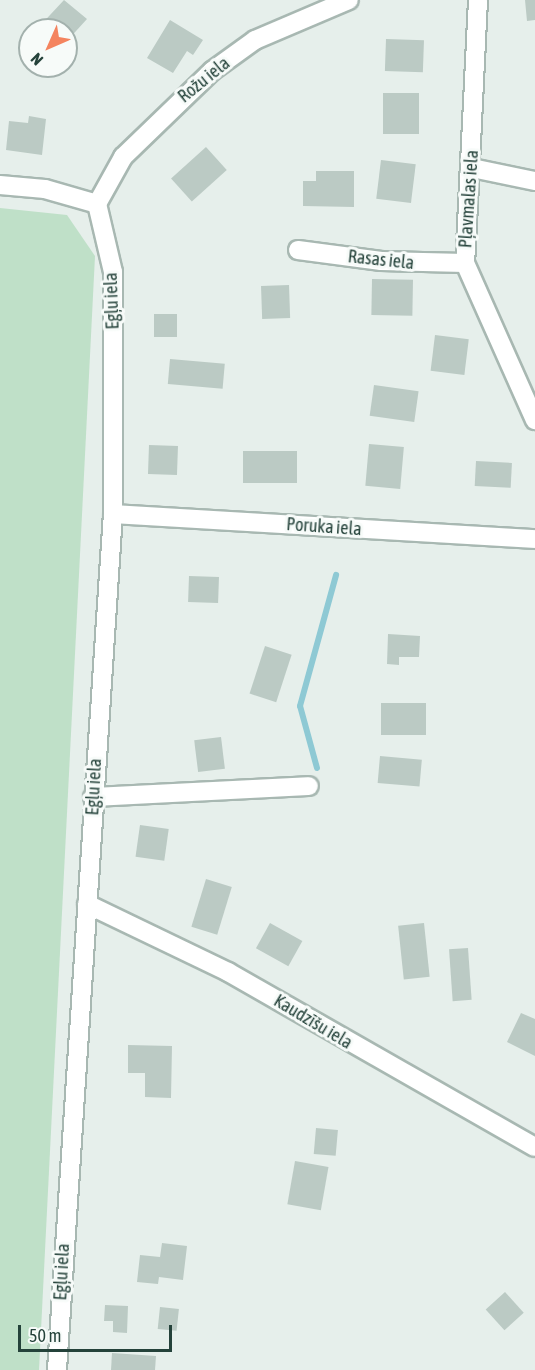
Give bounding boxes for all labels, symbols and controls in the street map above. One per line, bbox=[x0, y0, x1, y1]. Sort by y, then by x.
north arrow bbox=[18, 18, 78, 78]
text: N bbox=[27, 50, 46, 69]
street label: Rožu iela bbox=[174, 53, 234, 107]
street label: Pļavmalas iela bbox=[455, 149, 483, 249]
street label: Rasas iela bbox=[347, 246, 415, 274]
street label: Egļu iela bbox=[100, 272, 124, 330]
street label: Poruka iela bbox=[286, 514, 362, 540]
street label: Egļu iela bbox=[82, 758, 106, 816]
street label: Kaudzīšu iela bbox=[270, 990, 356, 1054]
street label: Egļu iela bbox=[50, 1243, 74, 1301]
scale bar bbox=[21, 1313, 176, 1351]
text: 50 m bbox=[29, 1325, 61, 1346]

